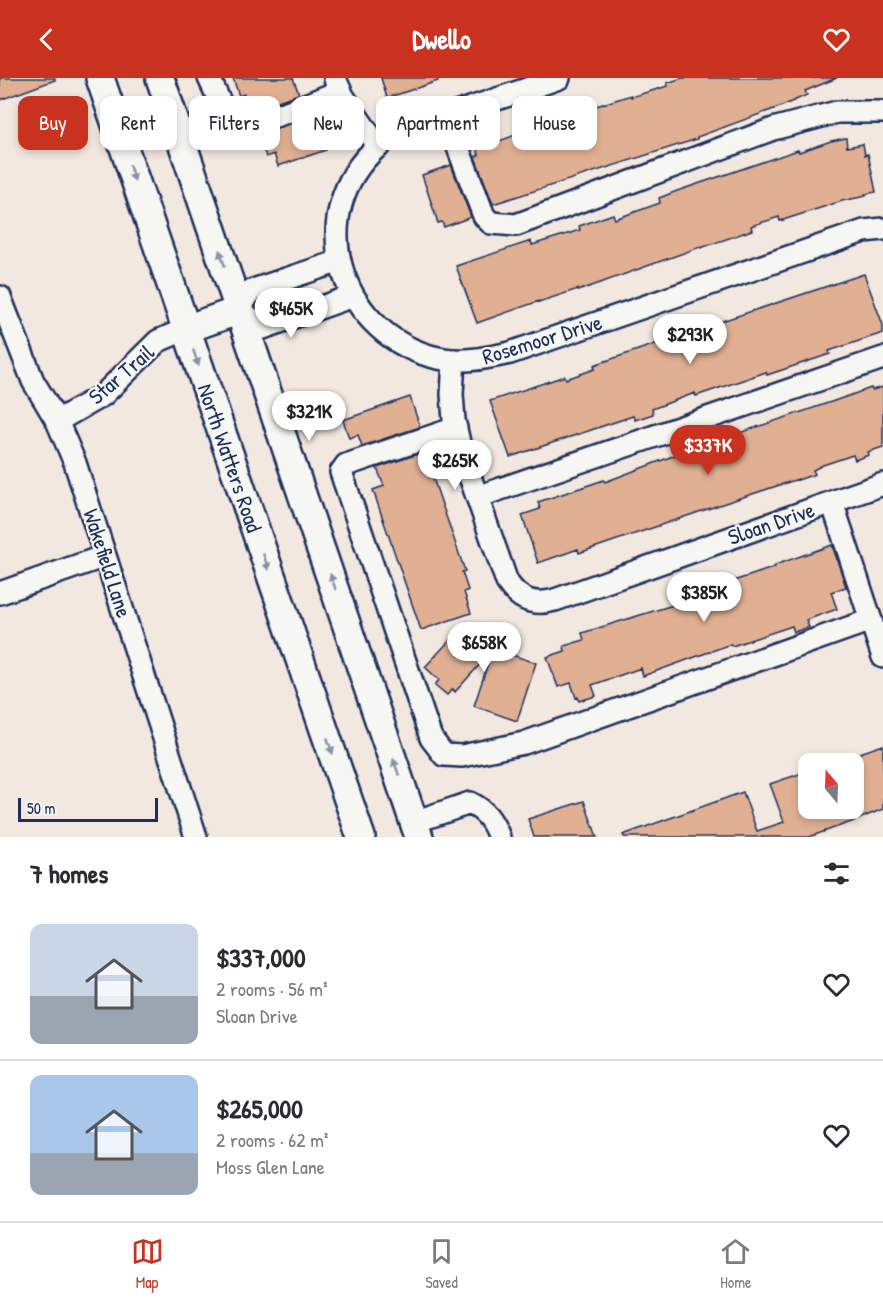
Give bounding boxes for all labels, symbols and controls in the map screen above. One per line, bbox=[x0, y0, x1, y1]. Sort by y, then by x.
text: Dwello bbox=[412, 21, 471, 57]
icon: back bbox=[30, 23, 63, 56]
icon: heart bbox=[820, 23, 853, 56]
chip: Buy bbox=[18, 96, 88, 150]
chip: Rent bbox=[100, 96, 177, 150]
chip: Filters bbox=[189, 96, 280, 150]
chip: New bbox=[292, 96, 364, 150]
chip: Apartment bbox=[376, 96, 500, 150]
chip: House bbox=[512, 96, 597, 150]
one-way arrow bbox=[128, 164, 138, 182]
one-way arrow bbox=[217, 249, 227, 267]
pin: $465K bbox=[249, 288, 333, 339]
text: $465K bbox=[269, 294, 313, 321]
street label: Rosemoor Drive bbox=[478, 307, 606, 371]
pin: $293K bbox=[648, 314, 732, 365]
text: $293K bbox=[667, 320, 713, 347]
street label: Star Trail bbox=[82, 337, 160, 411]
one-way arrow bbox=[191, 349, 201, 367]
street label: North Watters Road bbox=[191, 380, 270, 537]
pin: $321K bbox=[267, 391, 351, 442]
text: $321K bbox=[286, 397, 332, 424]
pin: $337K bbox=[666, 425, 750, 476]
text: $337K bbox=[684, 431, 732, 458]
pin: $265K bbox=[413, 440, 497, 491]
text: $265K bbox=[432, 446, 478, 473]
street label: Sloan Drive bbox=[724, 494, 819, 552]
street label: Wakefield Lane bbox=[76, 505, 140, 621]
one-way arrow bbox=[262, 553, 271, 571]
pin: $385K bbox=[662, 572, 746, 623]
one-way arrow bbox=[328, 573, 337, 591]
text: $385K bbox=[681, 578, 727, 605]
pin: $658K bbox=[442, 622, 526, 673]
text: $658K bbox=[461, 628, 507, 655]
one-way arrow bbox=[325, 737, 335, 755]
north arrow bbox=[798, 753, 864, 819]
map controls bbox=[798, 753, 864, 819]
one-way arrow bbox=[390, 757, 400, 775]
scale bar bbox=[18, 795, 158, 822]
text: 50 m bbox=[27, 797, 56, 819]
text: 7 homes bbox=[30, 856, 108, 891]
icon: filters bbox=[820, 857, 853, 890]
text: $337,000 bbox=[216, 940, 306, 975]
icon: home bbox=[78, 948, 150, 1020]
icon: heart bbox=[820, 968, 853, 1001]
text: 2 rooms · 56 m² bbox=[216, 975, 328, 1002]
text: Sloan Drive bbox=[216, 1002, 298, 1029]
text: $265,000 bbox=[216, 1091, 303, 1126]
icon: home bbox=[78, 1099, 150, 1171]
icon: heart bbox=[820, 1119, 853, 1152]
text: 2 rooms · 62 m² bbox=[216, 1126, 328, 1153]
text: Moss Glen Lane bbox=[216, 1153, 325, 1180]
tab: Map bbox=[131, 1235, 164, 1293]
tab: Saved bbox=[425, 1235, 458, 1293]
tab: Home bbox=[719, 1235, 752, 1293]

